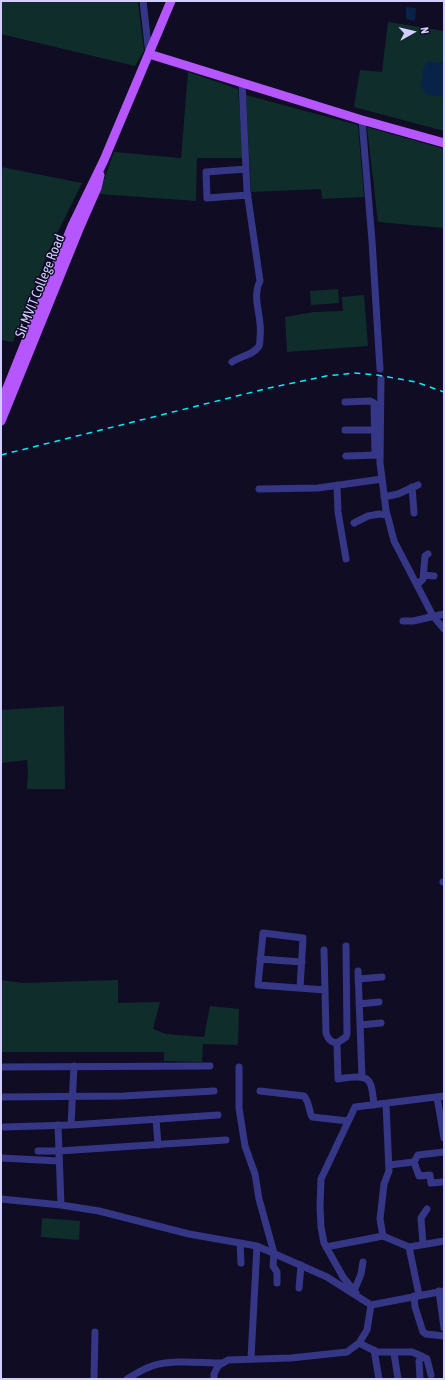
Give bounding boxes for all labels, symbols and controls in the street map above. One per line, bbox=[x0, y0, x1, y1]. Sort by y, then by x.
north arrow bbox=[393, 12, 433, 52]
text: N bbox=[418, 26, 431, 34]
street label: Sir MVIT College Road bbox=[12, 232, 68, 340]

